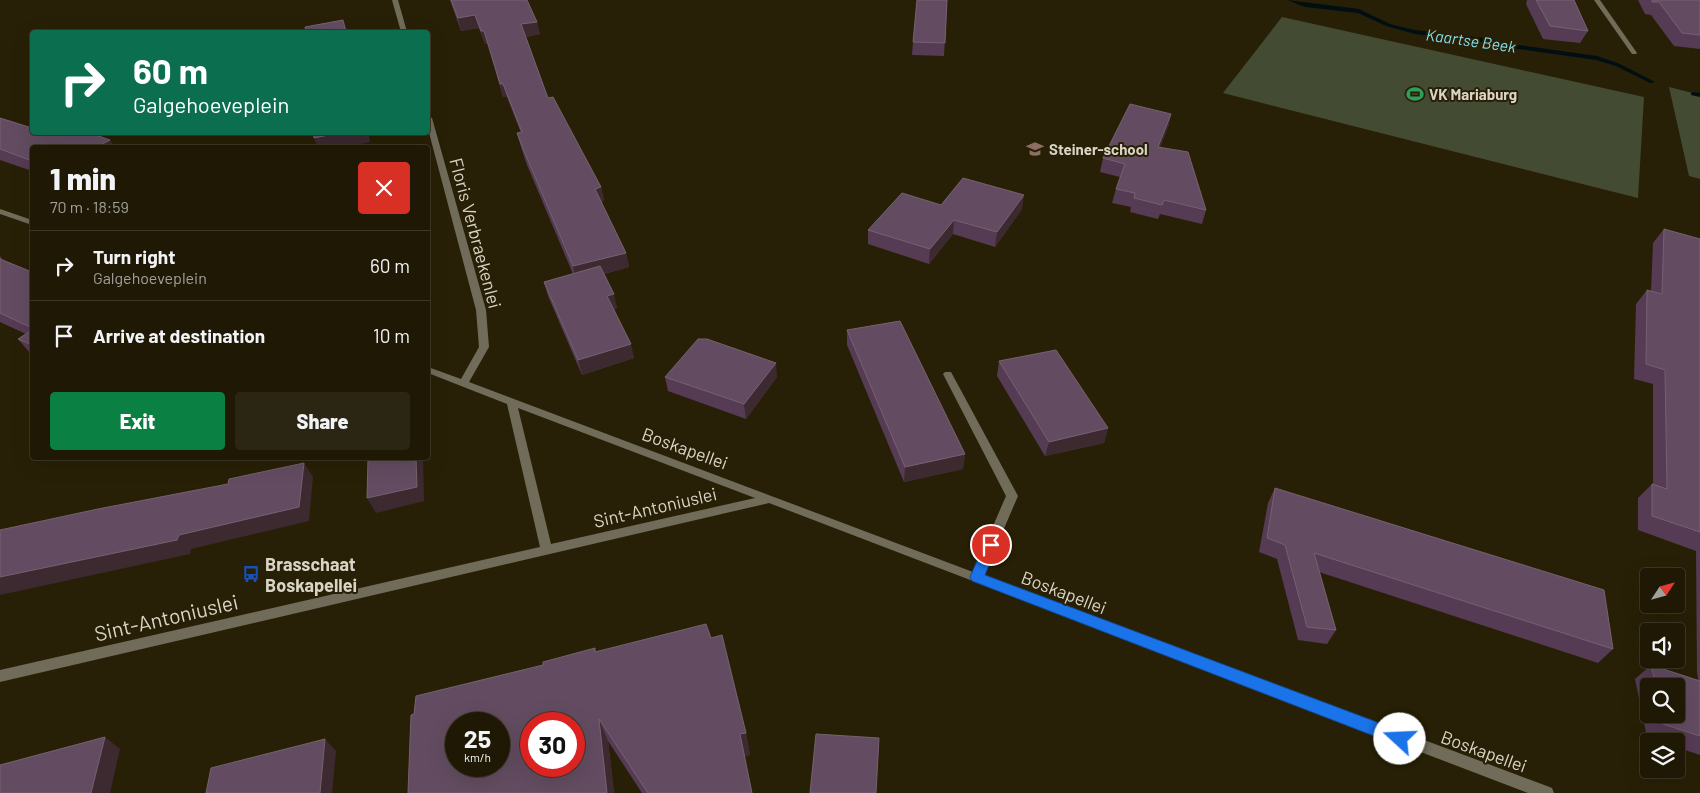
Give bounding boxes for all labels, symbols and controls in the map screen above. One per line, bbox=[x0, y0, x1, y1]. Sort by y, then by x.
water label: Kaartse Beek bbox=[1425, 24, 1517, 56]
text: 60 m bbox=[133, 49, 208, 91]
icon: right bbox=[50, 50, 115, 115]
sports icon: VK Mariaburg bbox=[1405, 84, 1425, 104]
place label: VK Mariaburg bbox=[1429, 85, 1517, 103]
text: Galgehoeveplein bbox=[133, 91, 289, 117]
school or university icon: Steiner-school bbox=[1025, 139, 1045, 159]
place label: Steiner-school bbox=[1049, 140, 1148, 158]
street label: Floris Verbraekenlei bbox=[445, 155, 507, 311]
text: 1 min bbox=[50, 160, 116, 196]
button: close bbox=[358, 162, 410, 214]
text: 70 m · 18:59 bbox=[50, 197, 129, 216]
text: Turn right bbox=[93, 245, 175, 268]
icon: right bbox=[50, 252, 78, 280]
text: 60 m bbox=[370, 254, 410, 277]
text: Galgehoeveplein bbox=[93, 268, 207, 287]
icon: arrive bbox=[50, 322, 78, 350]
text: Arrive at destination bbox=[93, 324, 265, 347]
text: 10 m bbox=[373, 324, 410, 347]
button: Exit bbox=[50, 392, 225, 450]
button: Share bbox=[235, 392, 410, 450]
street label: Boskapellei bbox=[639, 422, 731, 474]
street label: Sint-Antoniuslei bbox=[591, 482, 719, 532]
pin bbox=[970, 524, 1012, 566]
icon: arrive bbox=[977, 531, 1005, 559]
place label: Brasschaat Boskapellei bbox=[265, 553, 357, 596]
bus stop icon: Brasschaat Boskapellei bbox=[241, 564, 261, 584]
street label: Boskapellei bbox=[1018, 566, 1110, 618]
north arrow bbox=[1640, 568, 1685, 612]
map controls bbox=[1640, 568, 1685, 778]
street label: Sint-Antoniuslei bbox=[92, 588, 240, 646]
button: sound bbox=[1640, 623, 1685, 668]
button: search bbox=[1640, 678, 1685, 723]
speed limit sign: 30 bbox=[520, 712, 585, 777]
position arrow bbox=[1373, 712, 1425, 764]
text: 25 bbox=[464, 723, 491, 753]
street label: Boskapellei bbox=[1438, 725, 1530, 777]
button: layers bbox=[1640, 733, 1685, 778]
text: km/h bbox=[464, 750, 491, 764]

